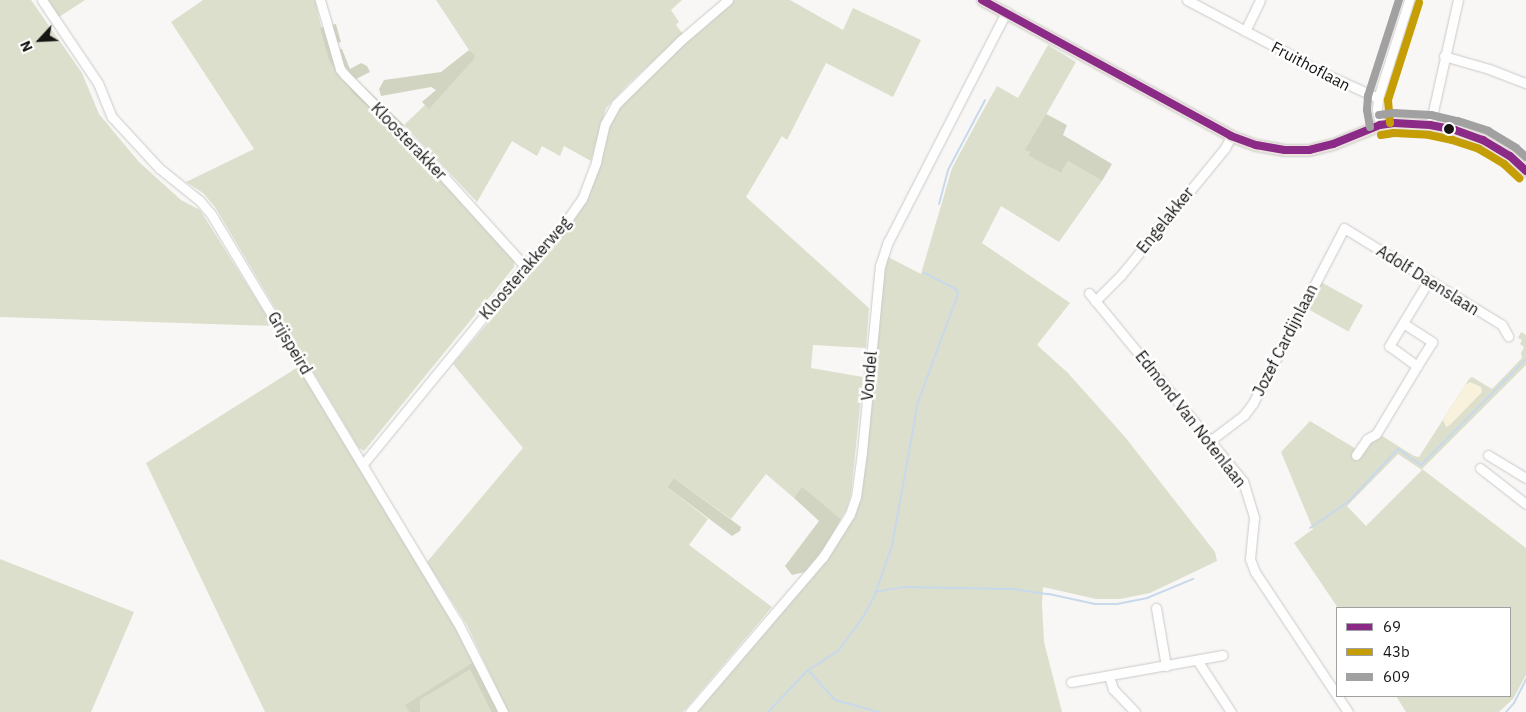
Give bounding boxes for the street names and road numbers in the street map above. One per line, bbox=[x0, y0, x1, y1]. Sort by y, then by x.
street label: Fruithoflaan bbox=[1268, 37, 1354, 95]
street label: Kloosterakker bbox=[367, 98, 451, 184]
street label: Engelakker bbox=[1132, 183, 1198, 257]
street label: Kloosterakkerweg bbox=[475, 213, 575, 323]
street label: Adolf Daenslaan bbox=[1373, 241, 1483, 319]
street label: Jozef Cardijnlaan bbox=[1248, 281, 1322, 399]
street label: Grijspeird bbox=[264, 308, 316, 378]
street label: Edmond Van Notenlaan bbox=[1132, 347, 1250, 491]
street label: Vondel bbox=[857, 350, 881, 402]

